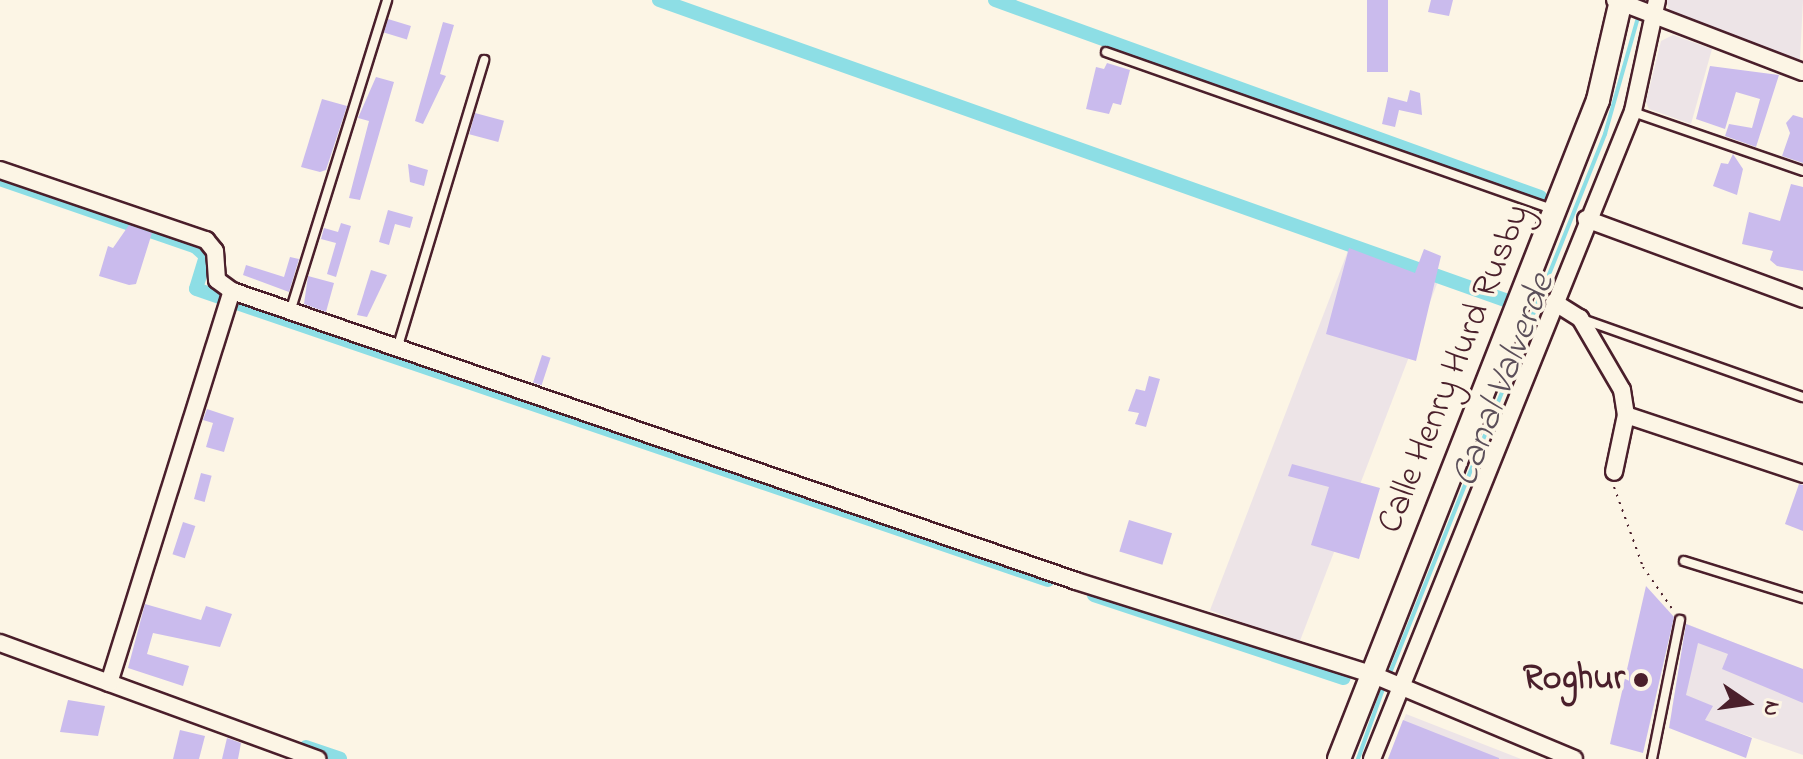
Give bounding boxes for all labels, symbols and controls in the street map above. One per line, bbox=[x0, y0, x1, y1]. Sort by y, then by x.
street label: Calle Henry Hurd Rusby bbox=[1369, 198, 1541, 540]
water label: Canal Valverde bbox=[1444, 268, 1566, 494]
place label: Roghur bbox=[1523, 658, 1625, 702]
north arrow bbox=[1707, 663, 1787, 743]
marker: Roghur bbox=[1632, 671, 1650, 689]
text: N bbox=[1753, 698, 1788, 719]

